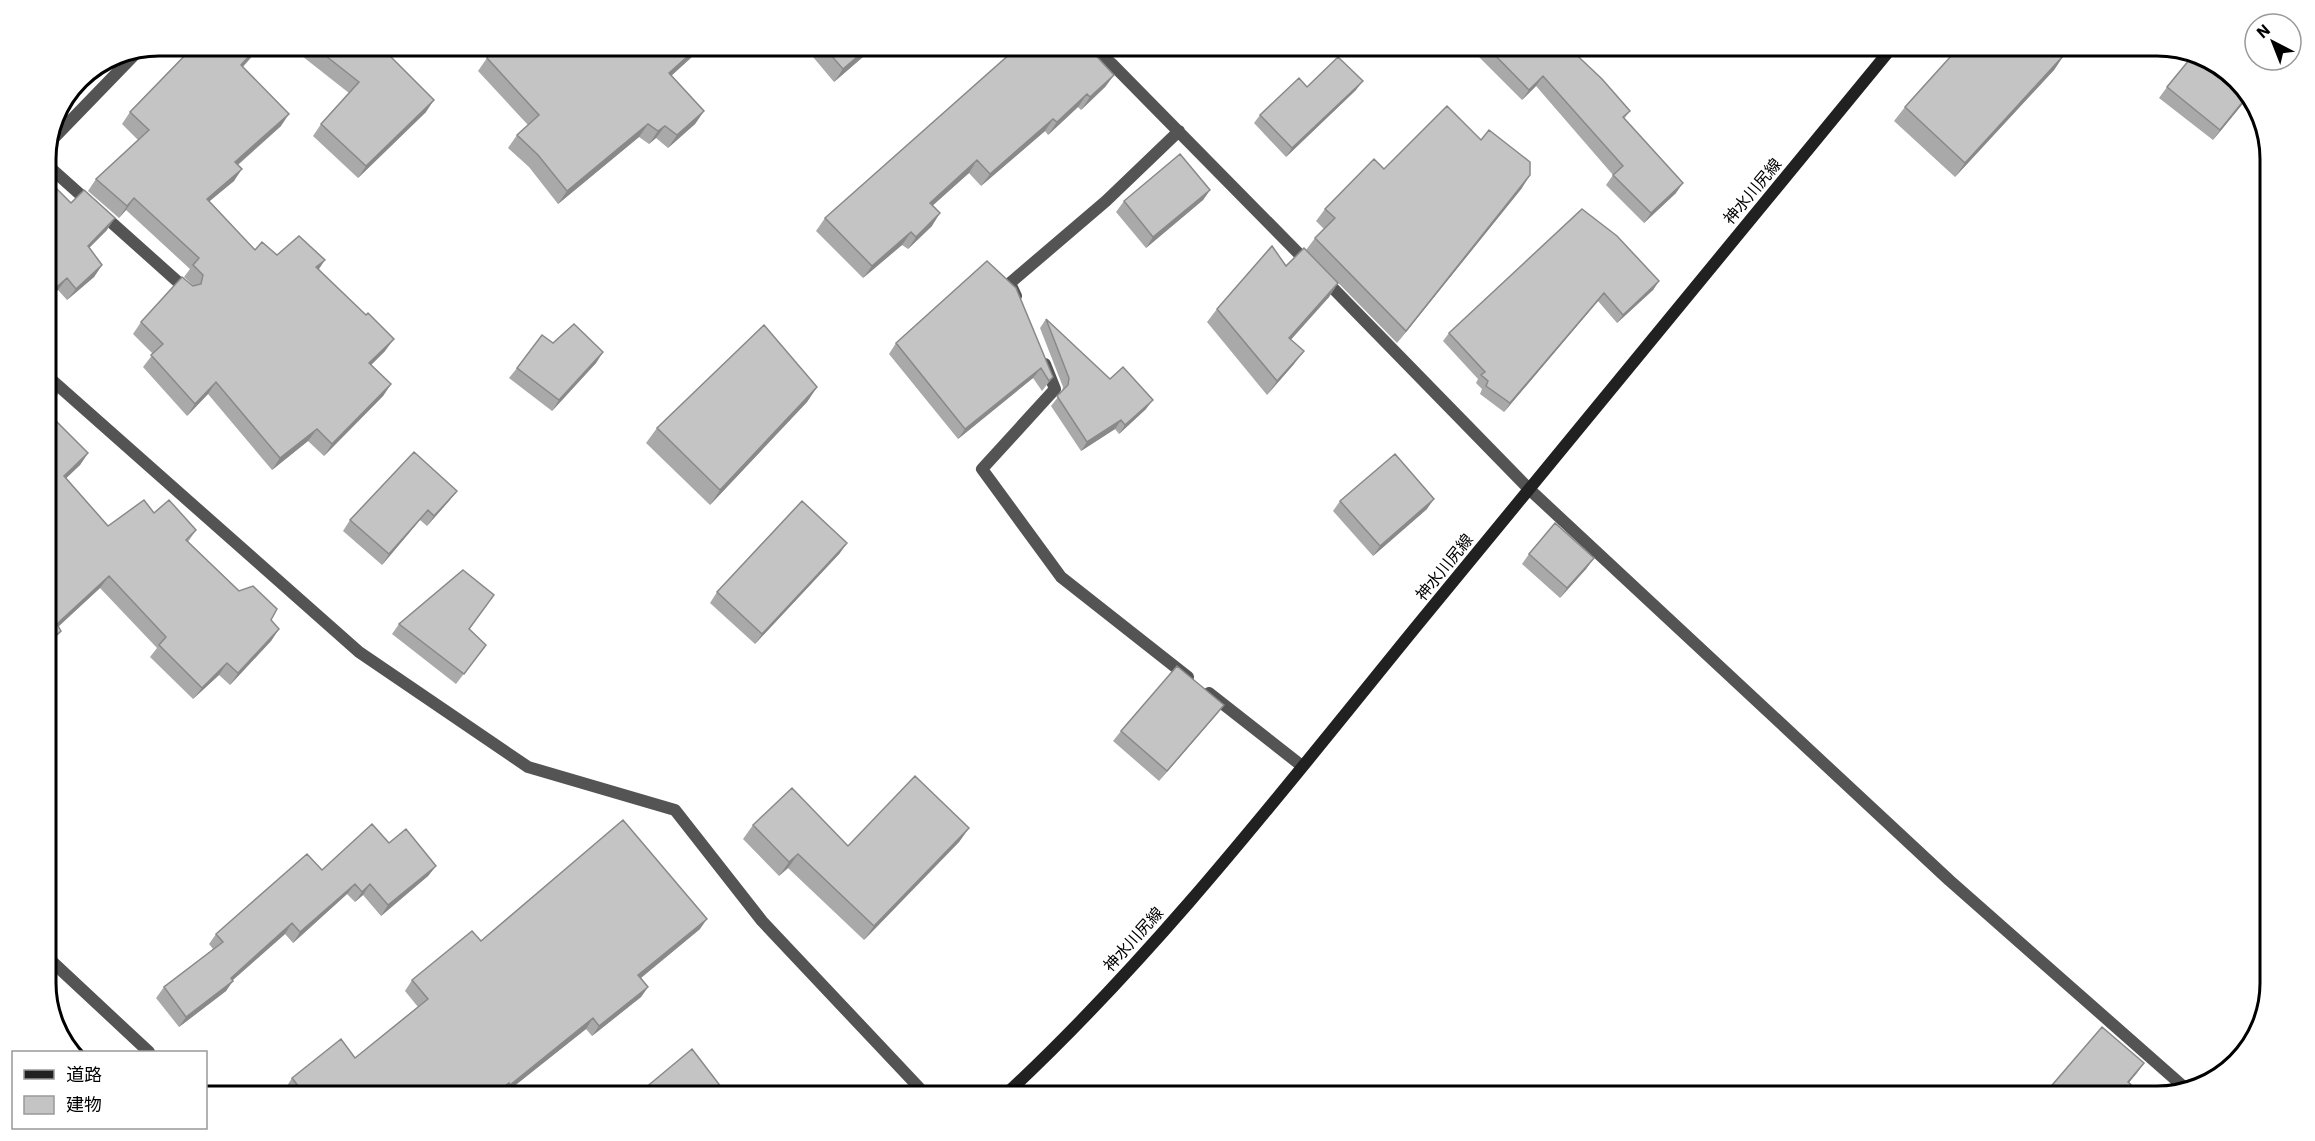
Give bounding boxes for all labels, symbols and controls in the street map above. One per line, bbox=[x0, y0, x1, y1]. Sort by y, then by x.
north arrow bbox=[2243, 12, 2303, 72]
text: N bbox=[2252, 20, 2274, 42]
street label: 神水川尻線 bbox=[1719, 154, 1785, 228]
street label: 神水川尻線 bbox=[1411, 530, 1477, 604]
street label: 神水川尻線 bbox=[1099, 903, 1167, 975]
legend bbox=[12, 1051, 207, 1129]
text: 道路 bbox=[66, 1063, 102, 1086]
text: 建物 bbox=[66, 1093, 102, 1116]

